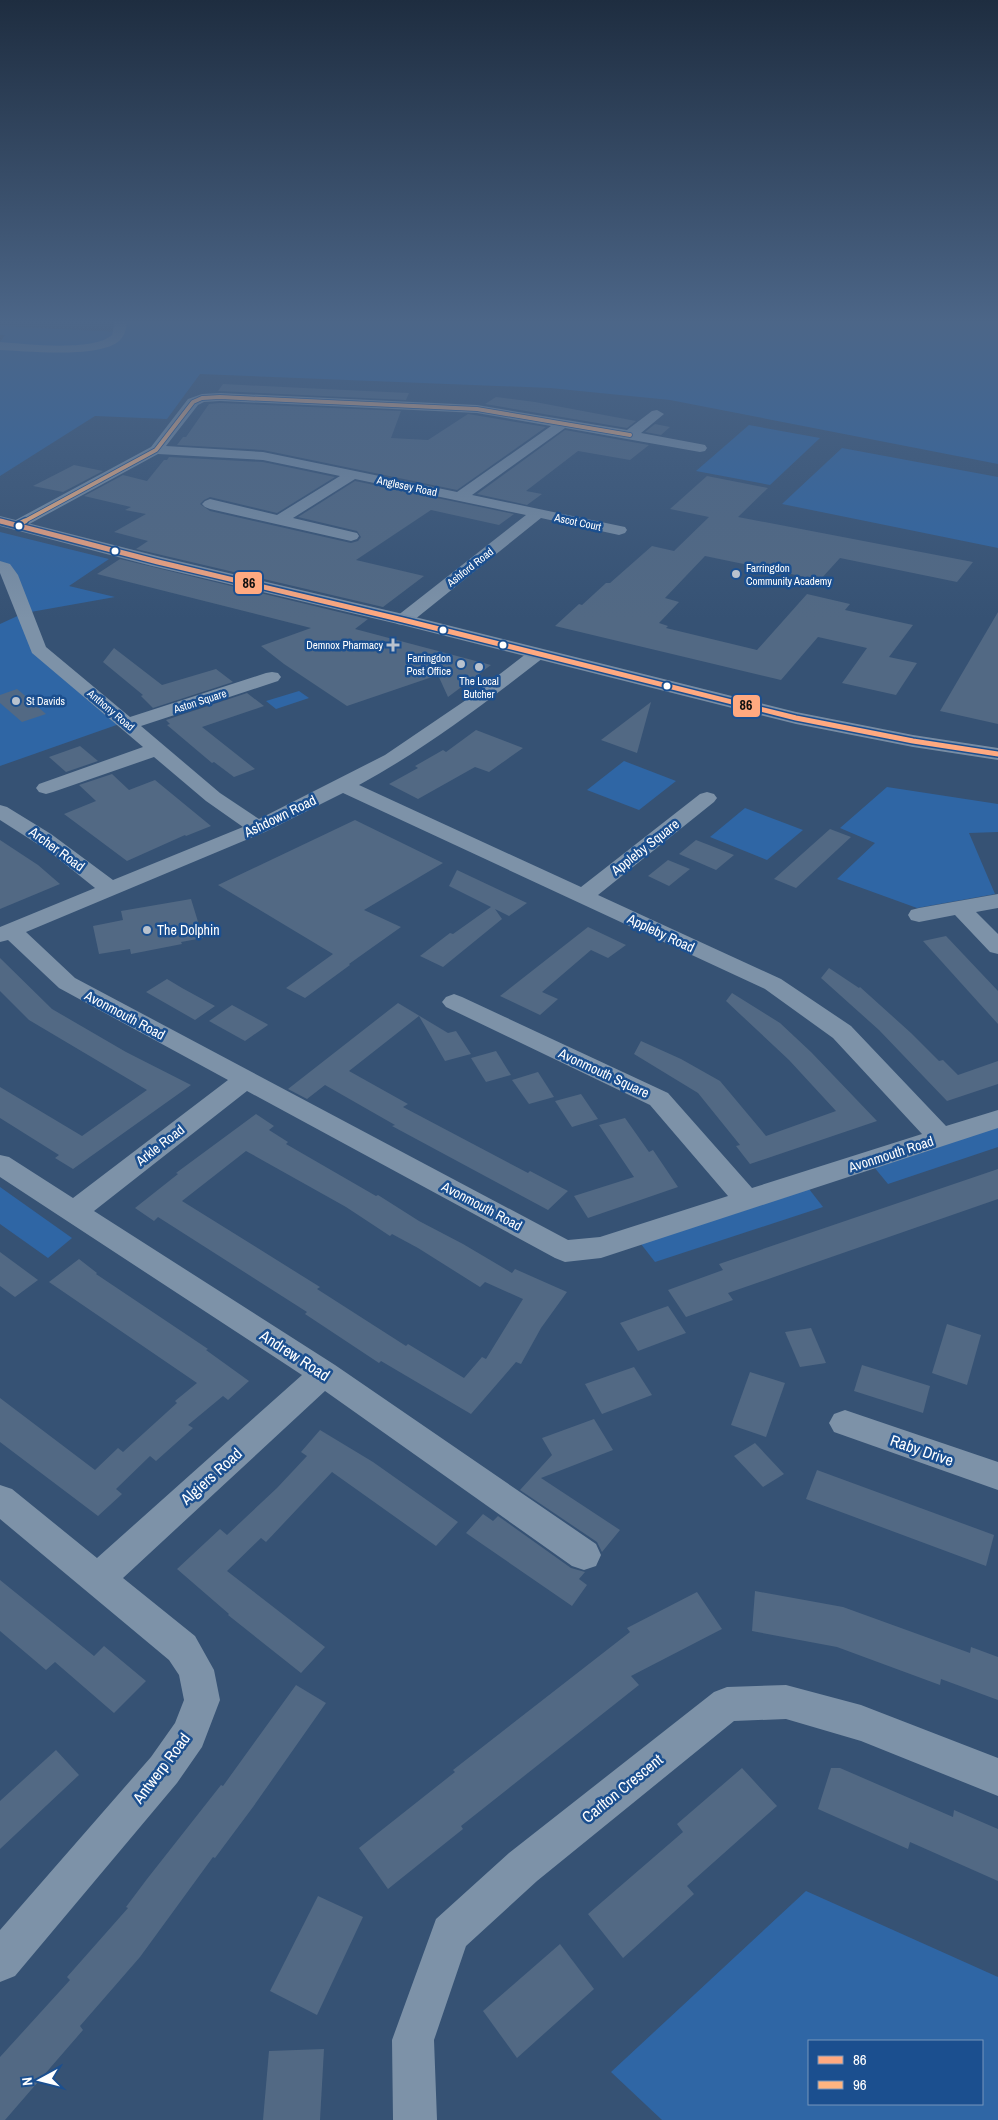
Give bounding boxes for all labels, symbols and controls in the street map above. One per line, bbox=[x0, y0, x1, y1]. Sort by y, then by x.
street label: Anglesey Road bbox=[375, 473, 438, 499]
street label: Ascot Court bbox=[553, 510, 603, 534]
unlabelled marker bbox=[14, 521, 24, 531]
street label: Ashford Road bbox=[443, 545, 496, 590]
unlabelled marker bbox=[110, 546, 120, 556]
place label: Farringdon Community Academy bbox=[746, 561, 832, 588]
marker: Farringdon Community Academy bbox=[730, 568, 742, 580]
line badge: 86 bbox=[234, 571, 263, 595]
text: 86 bbox=[243, 574, 255, 592]
unlabelled marker bbox=[438, 625, 448, 635]
place label: Demnox Pharmacy bbox=[306, 638, 383, 652]
marker: Demnox Pharmacy bbox=[387, 639, 399, 651]
unlabelled marker bbox=[498, 640, 508, 650]
place label: Farringdon Post Office bbox=[407, 651, 451, 678]
marker: Farringdon Post Office bbox=[455, 658, 467, 670]
marker: The Local Butcher bbox=[473, 661, 485, 673]
place label: The Local Butcher bbox=[459, 674, 499, 701]
unlabelled marker bbox=[662, 681, 672, 691]
street label: Anthony Road bbox=[84, 686, 137, 734]
street label: Aston Square bbox=[171, 686, 228, 716]
place label: St Davids bbox=[26, 694, 66, 708]
line badge: 86 bbox=[732, 694, 761, 718]
marker: St Davids bbox=[10, 695, 22, 707]
text: 86 bbox=[740, 696, 752, 714]
street label: Ashdown Road bbox=[240, 791, 319, 842]
street label: Appleby Square bbox=[606, 815, 683, 880]
street label: Archer Road bbox=[25, 822, 88, 875]
street label: Appleby Road bbox=[624, 909, 697, 956]
place label: The Dolphin bbox=[157, 921, 220, 939]
marker: The Dolphin bbox=[141, 924, 153, 936]
street label: Avonmouth Road bbox=[81, 986, 168, 1044]
street label: Avonmouth Square bbox=[555, 1044, 652, 1102]
street label: Arkle Road bbox=[131, 1120, 188, 1170]
street label: Avonmouth Road bbox=[845, 1132, 936, 1177]
street label: Avonmouth Road bbox=[438, 1177, 525, 1235]
street label: Andrew Road bbox=[255, 1324, 334, 1386]
street label: Raby Drive bbox=[887, 1429, 957, 1471]
street label: Algiers Road bbox=[175, 1442, 247, 1510]
street label: Antwerp Road bbox=[127, 1728, 195, 1809]
street label: Carlton Crescent bbox=[577, 1748, 667, 1828]
legend bbox=[808, 2040, 983, 2105]
text: 86 bbox=[853, 2049, 867, 2070]
north arrow bbox=[15, 2055, 65, 2105]
text: 96 bbox=[853, 2074, 867, 2095]
text: N bbox=[18, 2076, 37, 2087]

